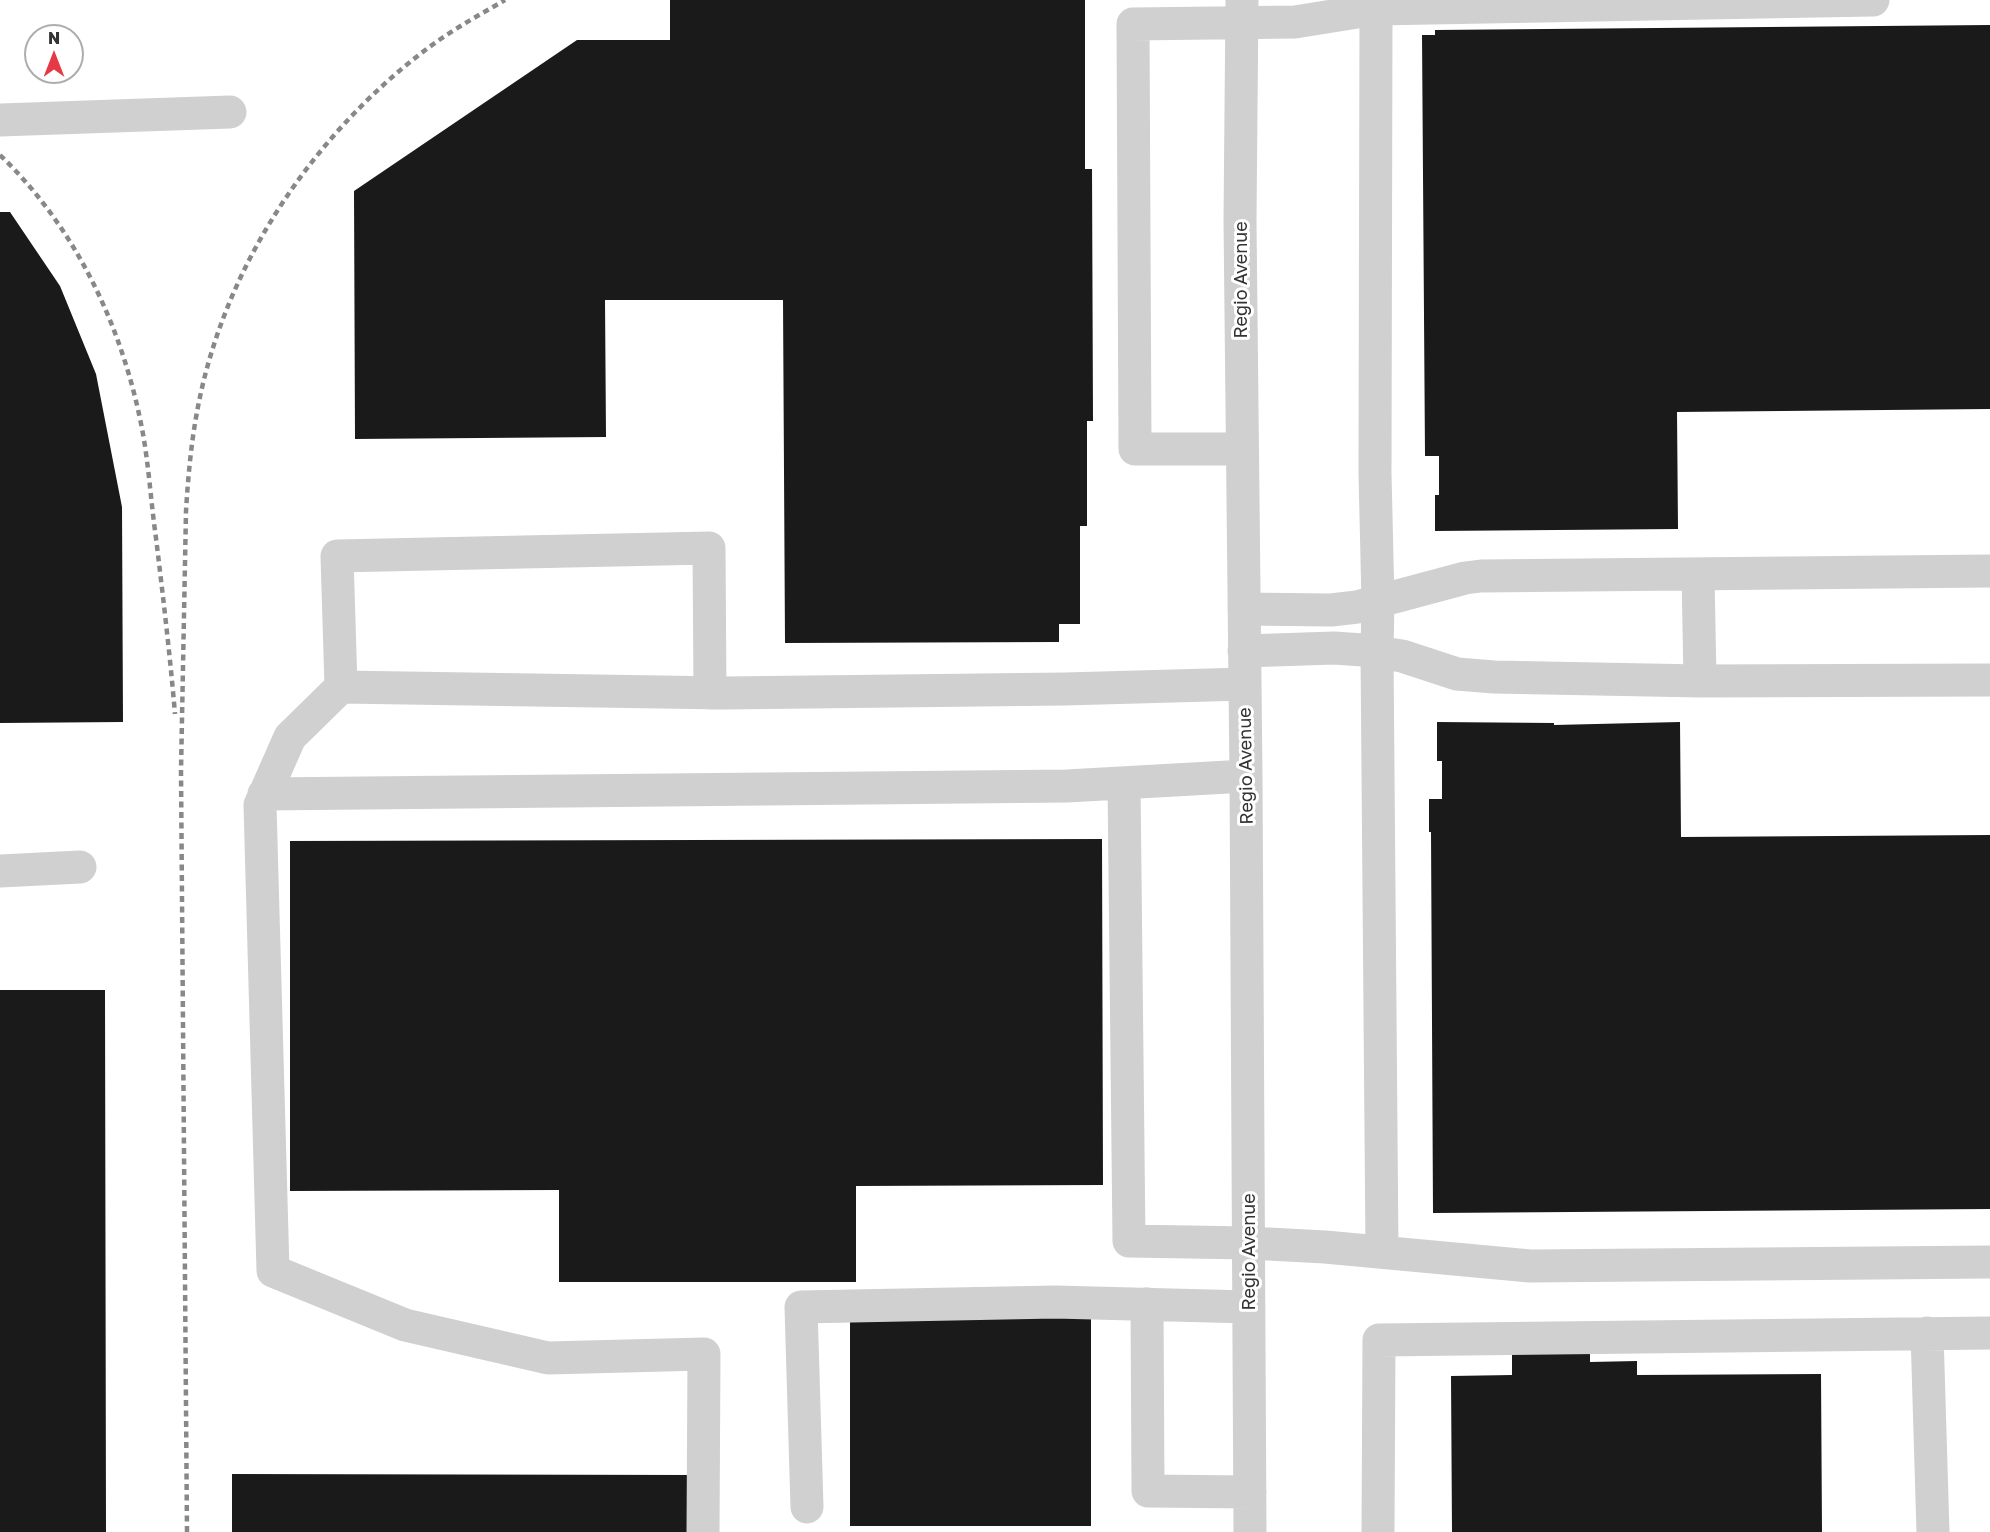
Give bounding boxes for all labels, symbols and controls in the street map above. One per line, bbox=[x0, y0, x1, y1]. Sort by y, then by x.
north arrow bbox=[24, 24, 84, 84]
text: N bbox=[48, 28, 60, 48]
street label: Regio Avenue bbox=[1230, 221, 1252, 339]
street label: Regio Avenue bbox=[1234, 707, 1258, 825]
street label: Regio Avenue bbox=[1238, 1193, 1260, 1311]

